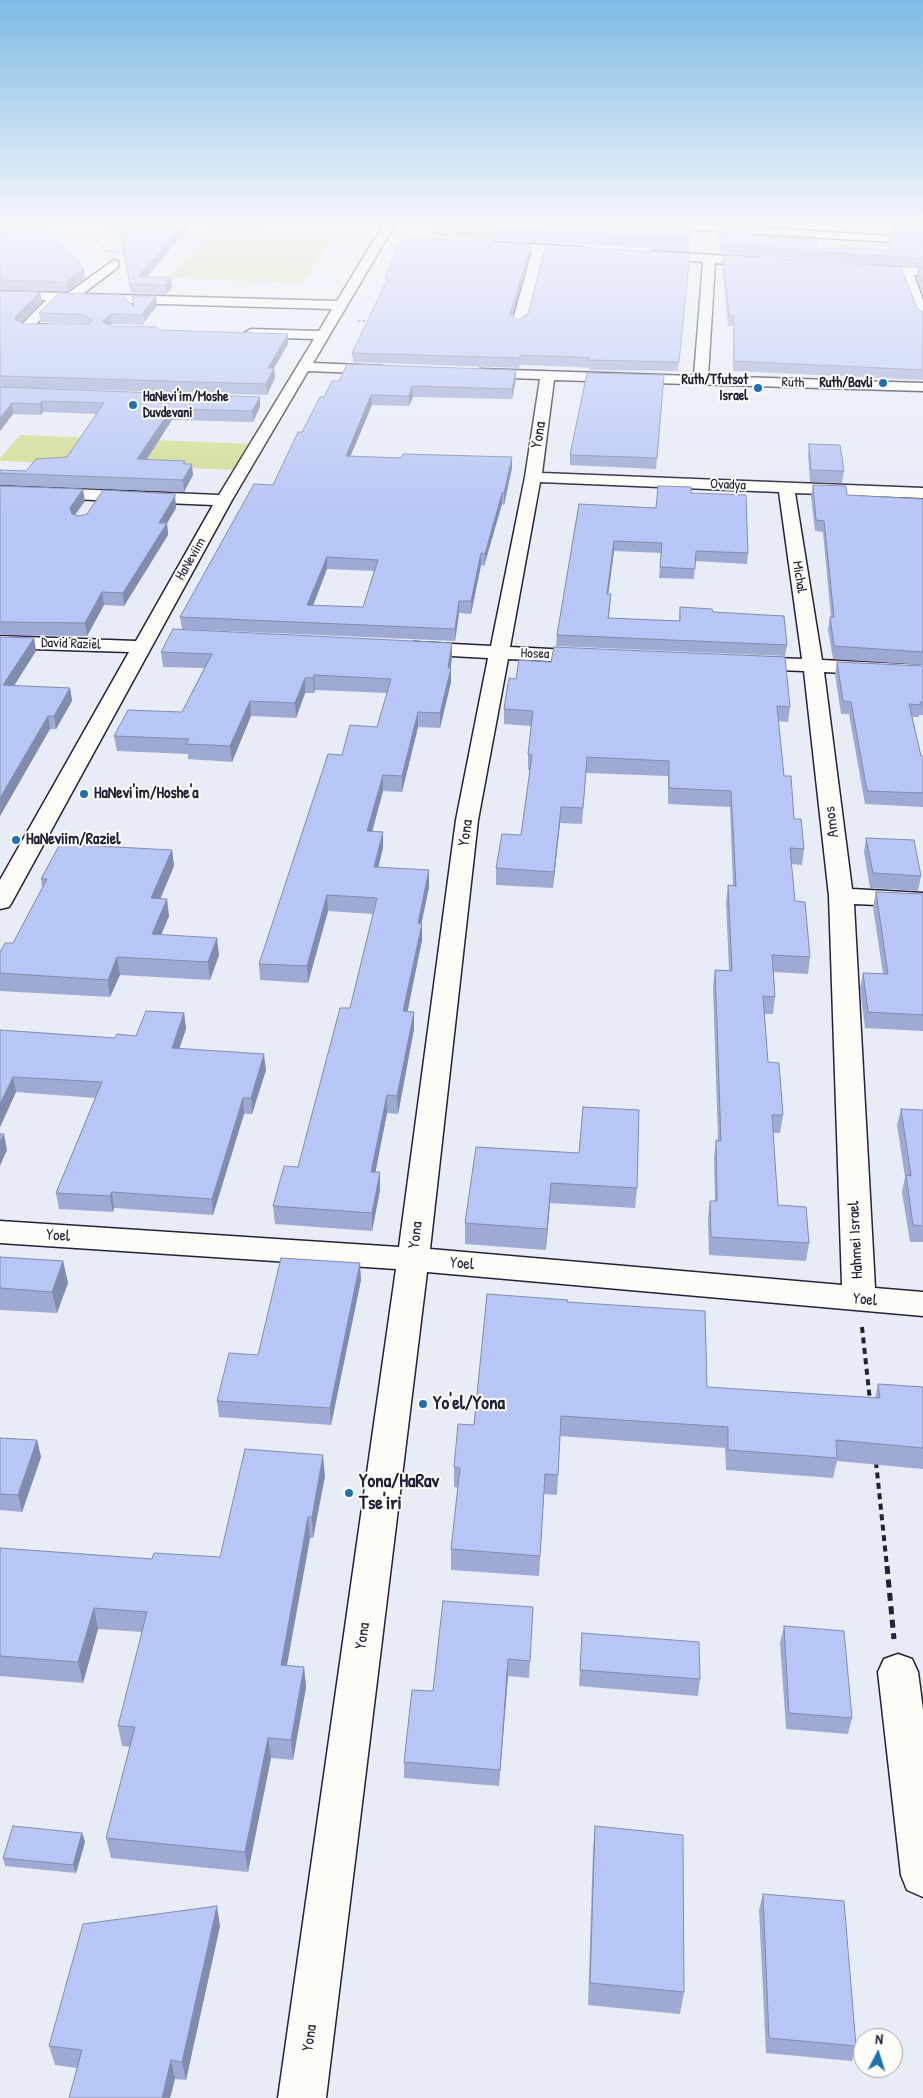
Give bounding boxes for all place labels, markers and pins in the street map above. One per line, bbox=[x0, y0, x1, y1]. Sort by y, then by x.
place label: Ruth/Tfutsot Israel bbox=[682, 372, 748, 404]
place label: Ruth/Bavli bbox=[819, 375, 873, 391]
marker: Ruth/Bavli bbox=[877, 377, 889, 389]
marker: Ruth/Tfutsot Israel bbox=[752, 382, 764, 394]
place label: HaNevi'im/Moshe Duvdevani bbox=[143, 389, 228, 422]
marker: HaNevi'im/Moshe Duvdevani bbox=[127, 399, 139, 411]
place label: HaNevi'im/Hoshe'a bbox=[94, 784, 199, 804]
marker: HaNevi'im/Hoshe'a bbox=[78, 788, 90, 800]
place label: HaNeviim/Raziel bbox=[26, 830, 120, 850]
marker: HaNeviim/Raziel bbox=[10, 834, 22, 846]
place label: Yo'el/Yona bbox=[433, 1393, 505, 1415]
marker: Yo'el/Yona bbox=[417, 1398, 429, 1410]
place label: Yona/HaRav Tse'iri bbox=[359, 1471, 439, 1515]
marker: Yona/HaRav Tse'iri bbox=[343, 1487, 355, 1499]

